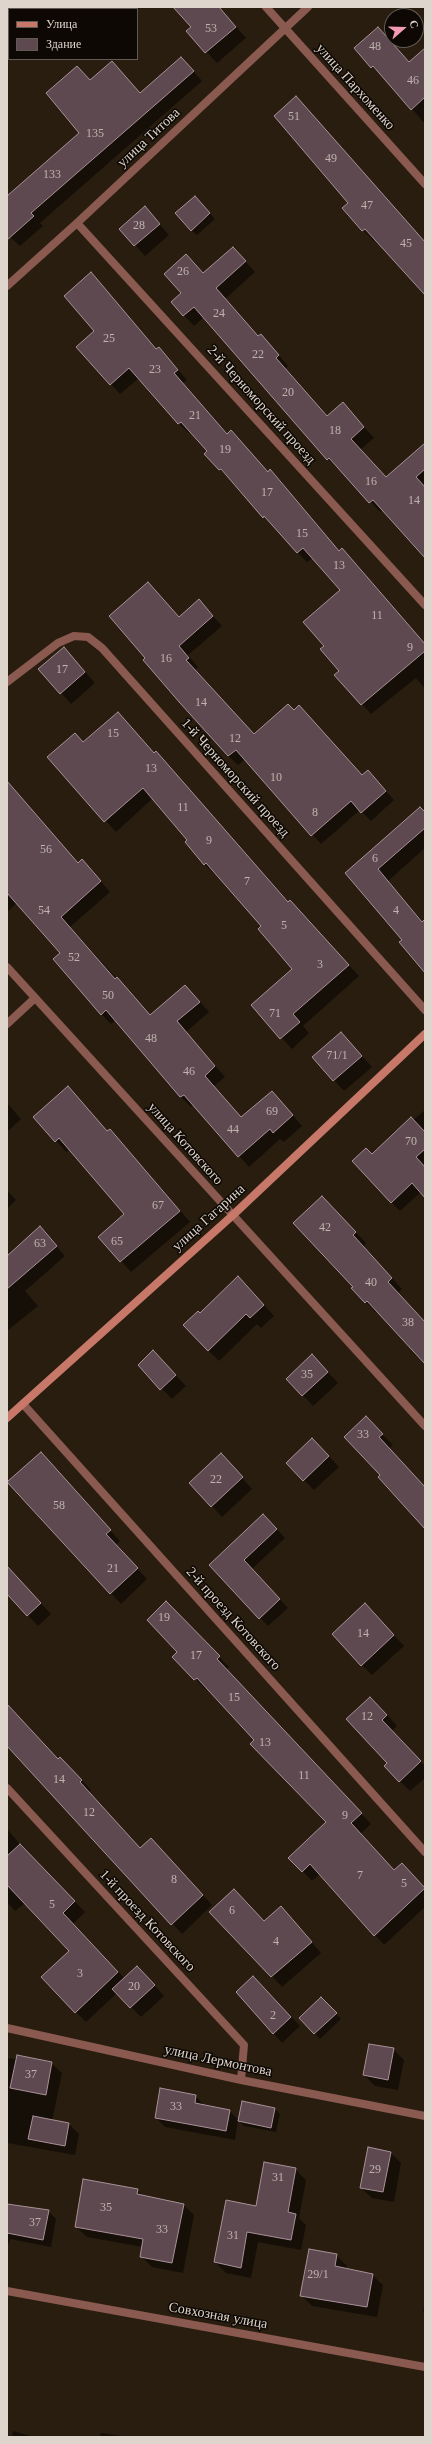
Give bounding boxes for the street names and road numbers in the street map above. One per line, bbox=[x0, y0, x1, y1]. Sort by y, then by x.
street label: улица Пархоменко bbox=[312, 40, 398, 134]
street label: улица Титова bbox=[114, 105, 184, 171]
street label: 2-й Черноморский проезд bbox=[203, 342, 319, 468]
street label: 1-й Черноморский проезд bbox=[177, 715, 293, 841]
street label: улица Котовского bbox=[144, 1099, 226, 1189]
street label: улица Гагарина bbox=[169, 1181, 249, 1255]
street label: 2-й проезд Котовского bbox=[182, 1564, 284, 1674]
street label: 1-й проезд Котовского bbox=[95, 1867, 199, 1975]
street label: улица Лермонтова bbox=[163, 2041, 273, 2081]
street label: Совхозная улица bbox=[167, 2299, 269, 2333]

